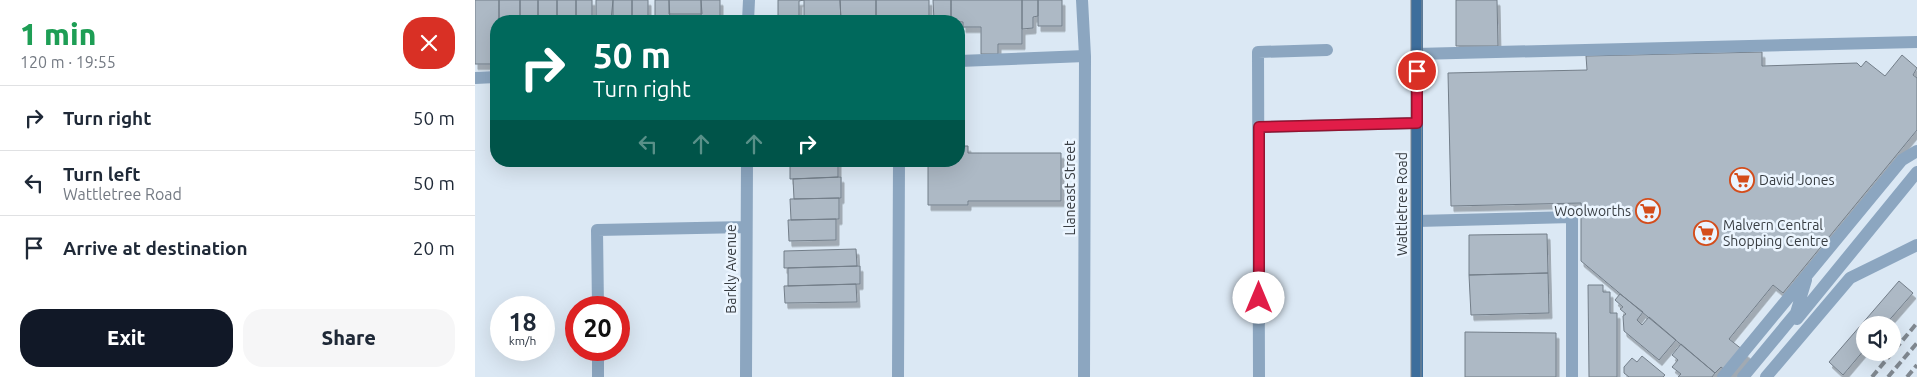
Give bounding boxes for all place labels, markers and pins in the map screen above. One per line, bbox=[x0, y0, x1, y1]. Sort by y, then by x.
pin bbox=[1396, 50, 1438, 92]
supermarket icon: David Jones bbox=[1729, 167, 1755, 193]
place label: David Jones bbox=[1759, 172, 1835, 188]
supermarket icon: Woolworths bbox=[1635, 198, 1661, 224]
place label: Woolworths bbox=[1554, 203, 1631, 219]
place label: Malvern Central Shopping Centre bbox=[1723, 217, 1828, 249]
supermarket icon: Malvern Central Shopping Centre bbox=[1693, 220, 1719, 246]

